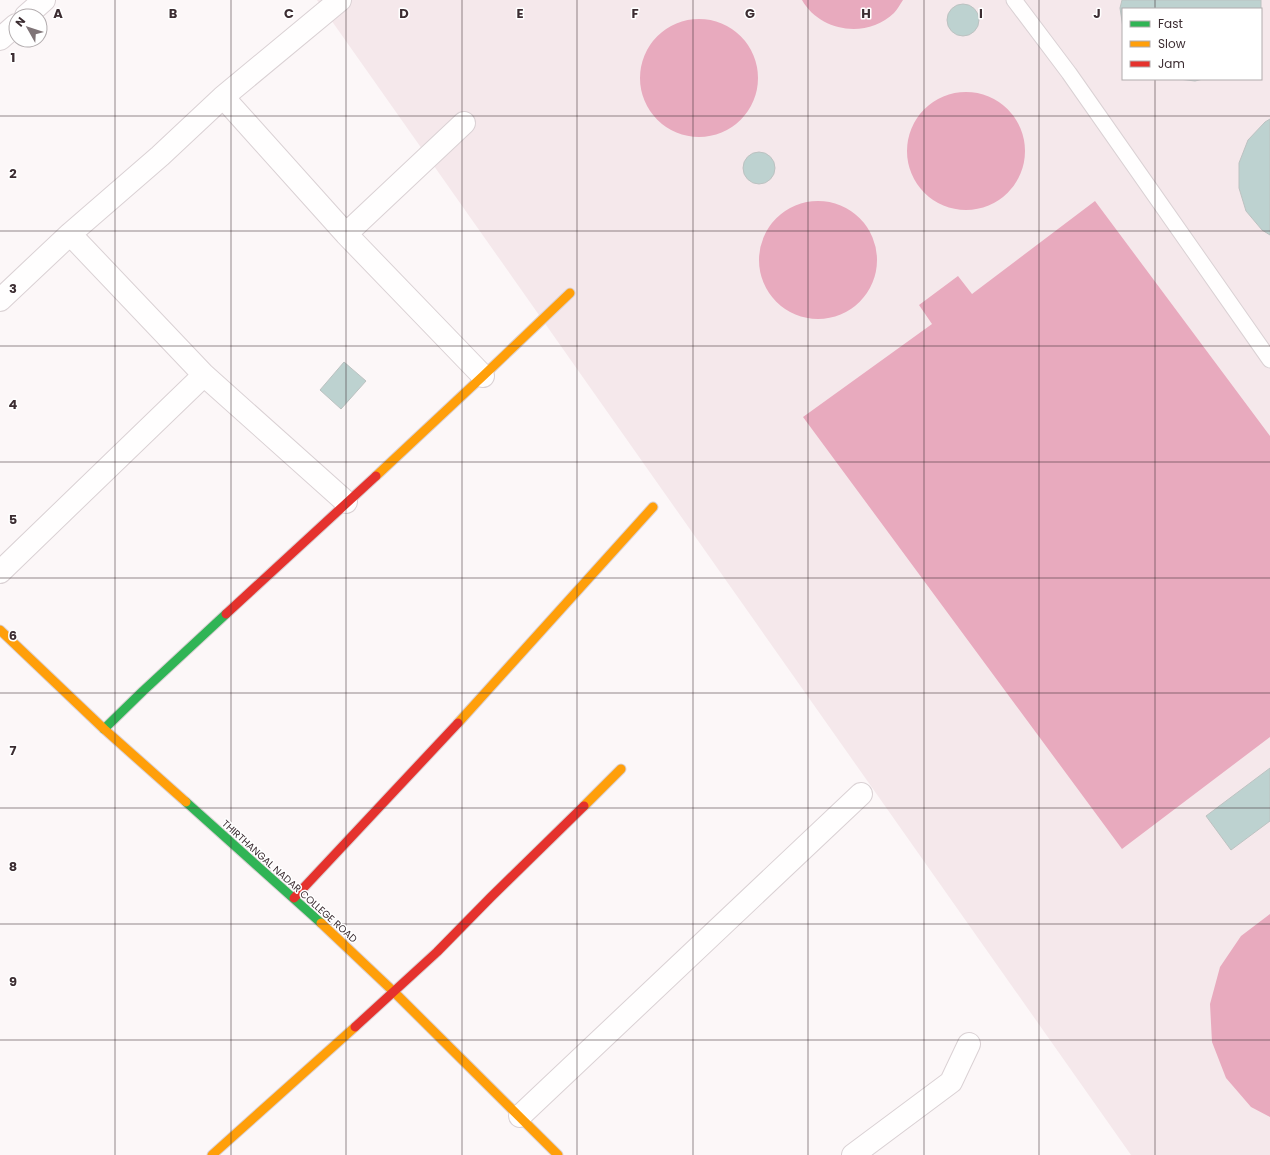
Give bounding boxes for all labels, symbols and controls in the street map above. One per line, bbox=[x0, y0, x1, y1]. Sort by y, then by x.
text: A bbox=[53, 4, 63, 23]
text: B bbox=[169, 4, 178, 23]
text: C bbox=[284, 4, 294, 23]
text: D bbox=[399, 4, 409, 23]
text: E bbox=[516, 4, 524, 23]
text: F bbox=[631, 4, 639, 23]
text: G bbox=[745, 4, 755, 23]
text: H bbox=[861, 4, 871, 23]
text: I bbox=[979, 4, 983, 23]
text: J bbox=[1093, 4, 1101, 23]
north arrow bbox=[8, 8, 48, 48]
legend bbox=[1122, 8, 1262, 80]
text: N bbox=[11, 13, 29, 30]
text: Fast bbox=[1158, 15, 1183, 32]
text: Slow bbox=[1158, 35, 1186, 52]
text: 1 bbox=[11, 48, 15, 67]
text: Jam bbox=[1158, 55, 1185, 72]
text: 2 bbox=[9, 164, 17, 183]
text: 3 bbox=[9, 279, 17, 298]
text: 4 bbox=[9, 395, 18, 414]
text: 5 bbox=[9, 510, 17, 529]
text: 6 bbox=[9, 626, 17, 645]
text: 7 bbox=[10, 741, 17, 760]
street label: THIRTHANGAL NADAR COLLEGE ROAD bbox=[219, 816, 361, 946]
text: 8 bbox=[9, 857, 17, 876]
text: 9 bbox=[9, 972, 17, 991]

